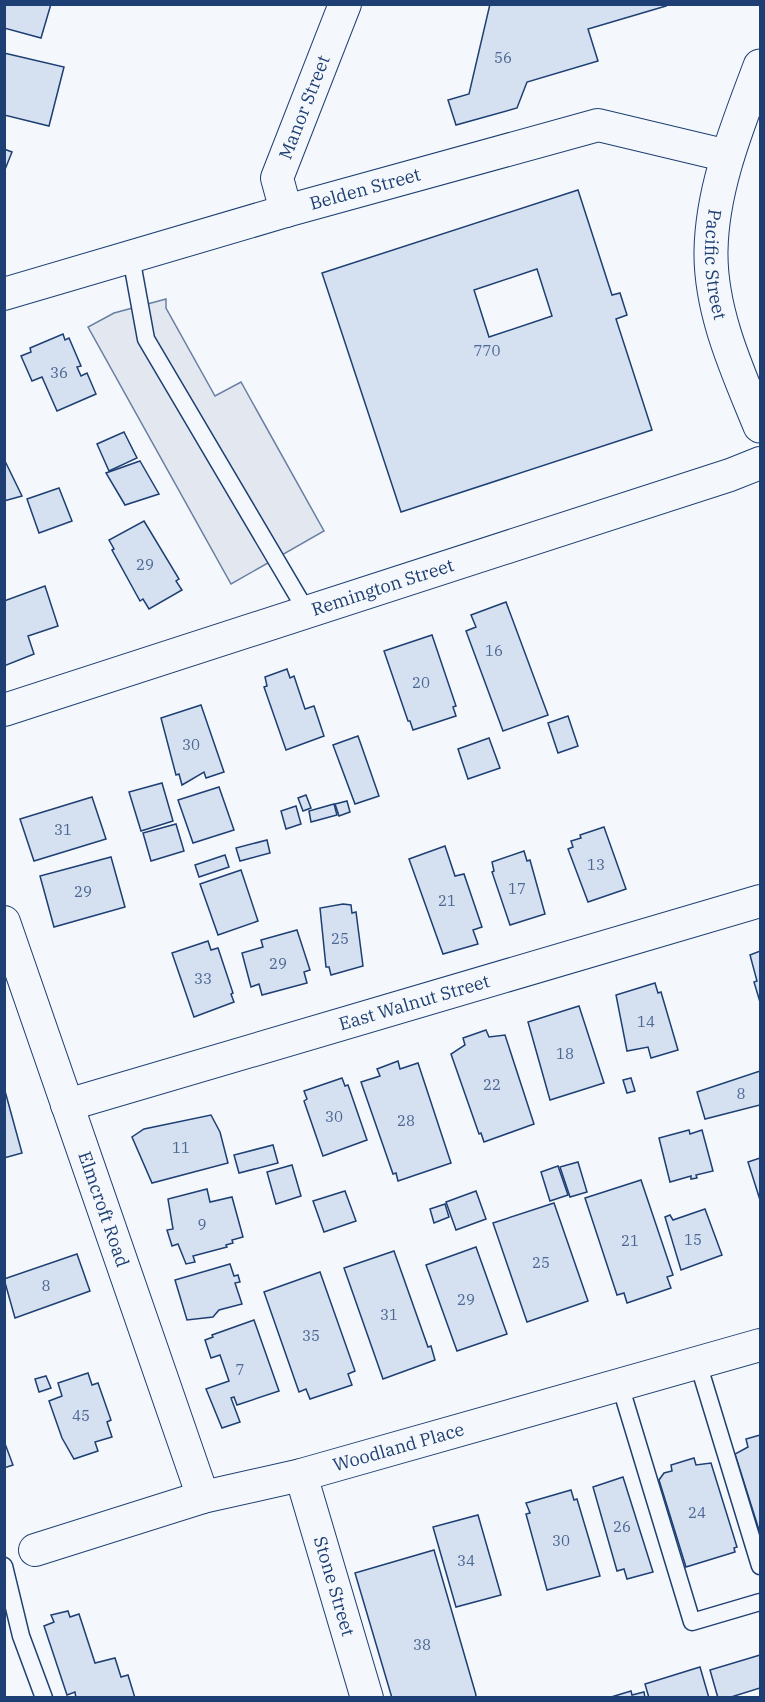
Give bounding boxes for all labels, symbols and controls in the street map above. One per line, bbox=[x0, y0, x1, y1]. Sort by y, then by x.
house number: 56 bbox=[494, 48, 512, 67]
street label: Manor Street bbox=[273, 52, 335, 163]
street label: Belden Street bbox=[307, 162, 423, 215]
street label: Pacific Street bbox=[700, 208, 732, 322]
house number: 770 bbox=[473, 341, 501, 360]
house number: 36 bbox=[50, 363, 68, 382]
street label: Remington Street bbox=[308, 553, 457, 621]
house number: 29 bbox=[136, 555, 154, 574]
house number: 16 bbox=[485, 641, 503, 660]
house number: 20 bbox=[412, 673, 430, 692]
house number: 30 bbox=[182, 735, 200, 754]
house number: 31 bbox=[54, 820, 72, 839]
house number: 13 bbox=[587, 855, 605, 874]
house number: 17 bbox=[508, 879, 526, 898]
house number: 29 bbox=[74, 882, 92, 901]
house number: 21 bbox=[438, 891, 456, 910]
house number: 25 bbox=[331, 929, 349, 948]
house number: 29 bbox=[269, 954, 287, 973]
house number: 33 bbox=[194, 969, 212, 988]
street label: East Walnut Street bbox=[336, 969, 492, 1035]
house number: 14 bbox=[637, 1012, 655, 1031]
house number: 18 bbox=[556, 1044, 574, 1063]
house number: 22 bbox=[483, 1075, 501, 1094]
house number: 8 bbox=[736, 1084, 746, 1103]
house number: 30 bbox=[325, 1107, 343, 1126]
house number: 28 bbox=[397, 1111, 415, 1130]
house number: 11 bbox=[172, 1138, 190, 1157]
street label: Elmcroft Road bbox=[73, 1148, 135, 1270]
house number: 9 bbox=[197, 1215, 207, 1234]
house number: 15 bbox=[684, 1230, 702, 1249]
house number: 21 bbox=[621, 1231, 639, 1250]
house number: 25 bbox=[532, 1253, 550, 1272]
house number: 8 bbox=[41, 1276, 51, 1295]
house number: 29 bbox=[457, 1290, 475, 1309]
house number: 31 bbox=[380, 1305, 398, 1324]
house number: 35 bbox=[302, 1326, 320, 1345]
house number: 7 bbox=[235, 1360, 245, 1379]
house number: 45 bbox=[72, 1406, 90, 1425]
street label: Woodland Place bbox=[330, 1417, 467, 1476]
house number: 24 bbox=[688, 1503, 706, 1522]
house number: 26 bbox=[613, 1517, 631, 1536]
house number: 30 bbox=[552, 1531, 570, 1550]
street label: Stone Street bbox=[309, 1533, 360, 1639]
house number: 34 bbox=[457, 1551, 475, 1570]
house number: 38 bbox=[413, 1635, 431, 1654]

